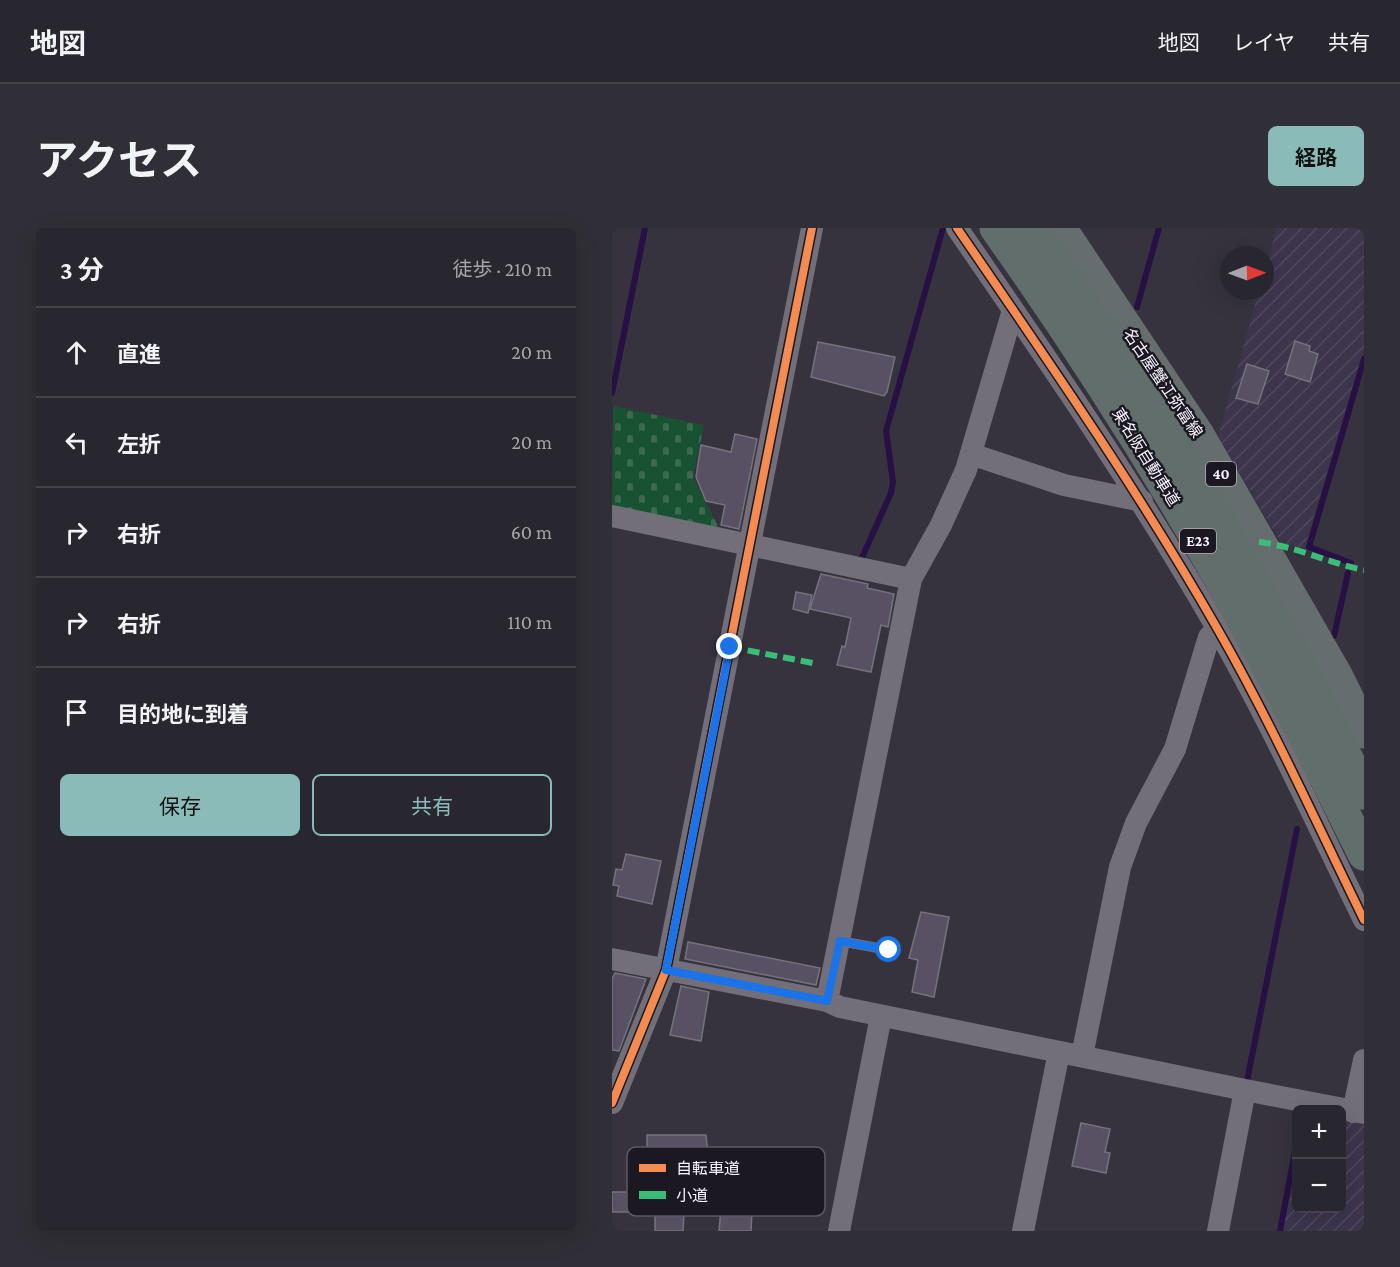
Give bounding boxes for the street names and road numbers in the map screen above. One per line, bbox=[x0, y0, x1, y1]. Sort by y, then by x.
street label: 名古屋蟹江弥富線 bbox=[1120, 325, 1206, 441]
street label: 東名阪自動車道 bbox=[1109, 405, 1183, 509]
road number: 40 bbox=[1206, 462, 1236, 486]
road number: E23 bbox=[1180, 529, 1216, 553]

